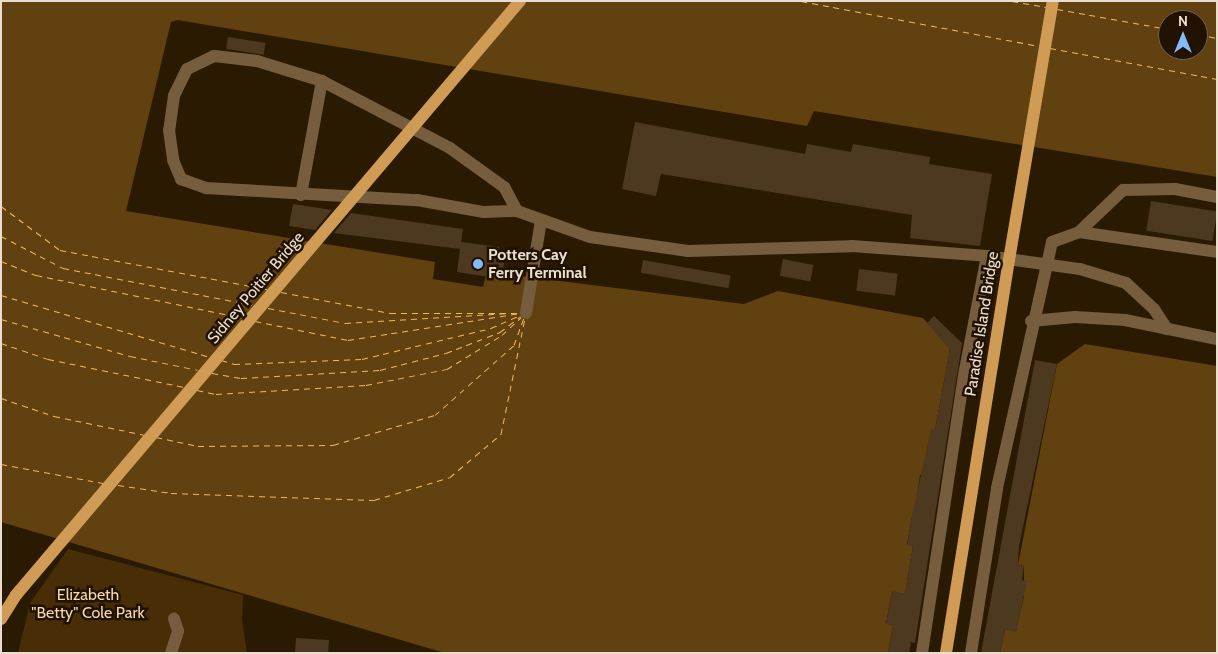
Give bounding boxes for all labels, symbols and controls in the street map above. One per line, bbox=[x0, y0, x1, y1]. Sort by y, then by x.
north arrow bbox=[1158, 10, 1208, 60]
text: N bbox=[1178, 12, 1188, 30]
street label: Sidney Poitier Bridge bbox=[204, 228, 308, 348]
place label: Potters Cay Ferry Terminal bbox=[488, 245, 587, 283]
street label: Paradise Island Bridge bbox=[961, 250, 1003, 398]
marker: Potters Cay Ferry Terminal bbox=[472, 258, 484, 270]
park label: Elizabeth "Betty" Cole Park bbox=[31, 585, 145, 623]

